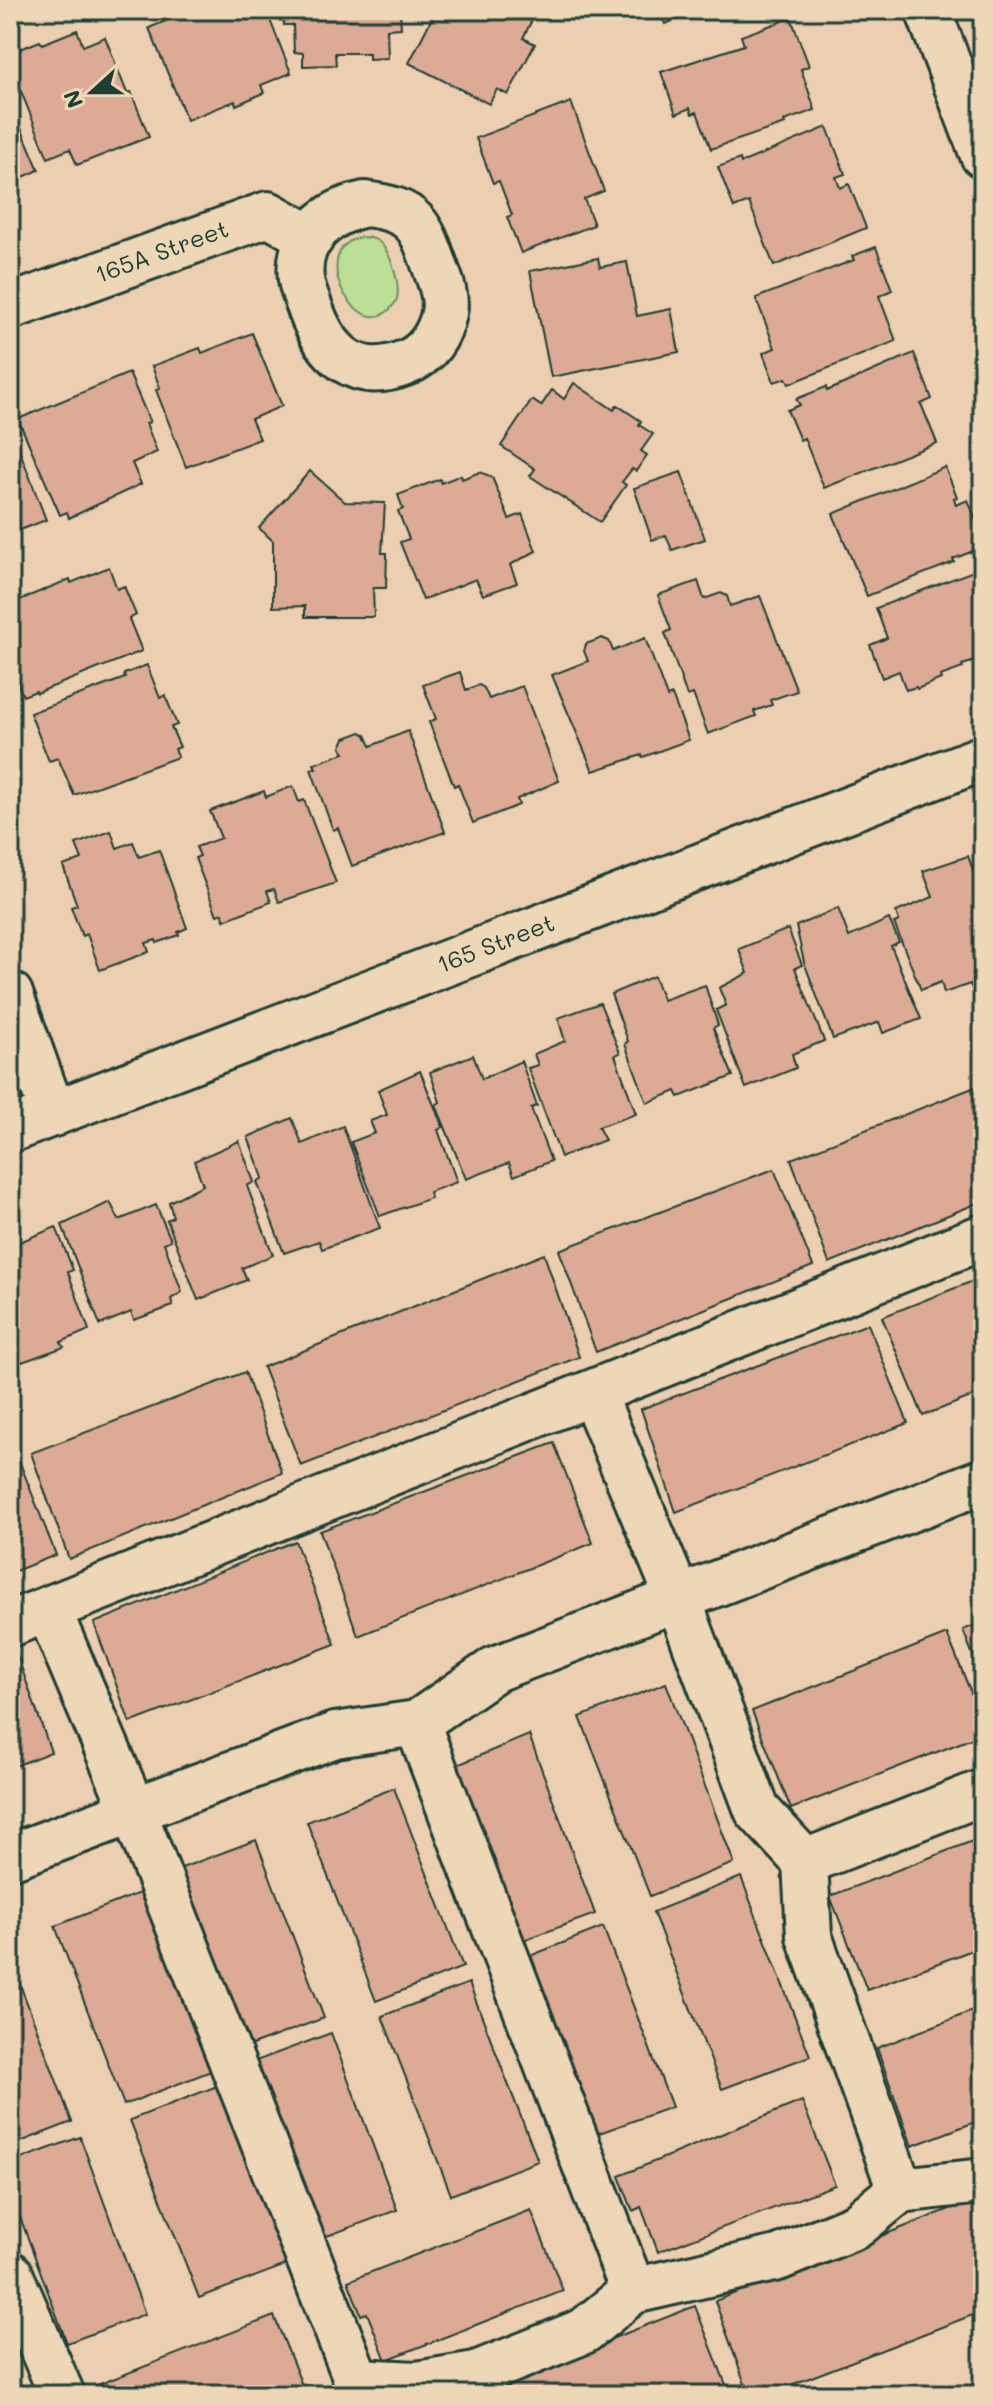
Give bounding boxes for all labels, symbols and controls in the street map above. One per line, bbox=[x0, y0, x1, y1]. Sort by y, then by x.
north arrow bbox=[52, 52, 132, 132]
text: N bbox=[56, 86, 89, 112]
street label: 165A Street bbox=[90, 212, 233, 289]
street label: 165 Street bbox=[432, 906, 559, 979]

